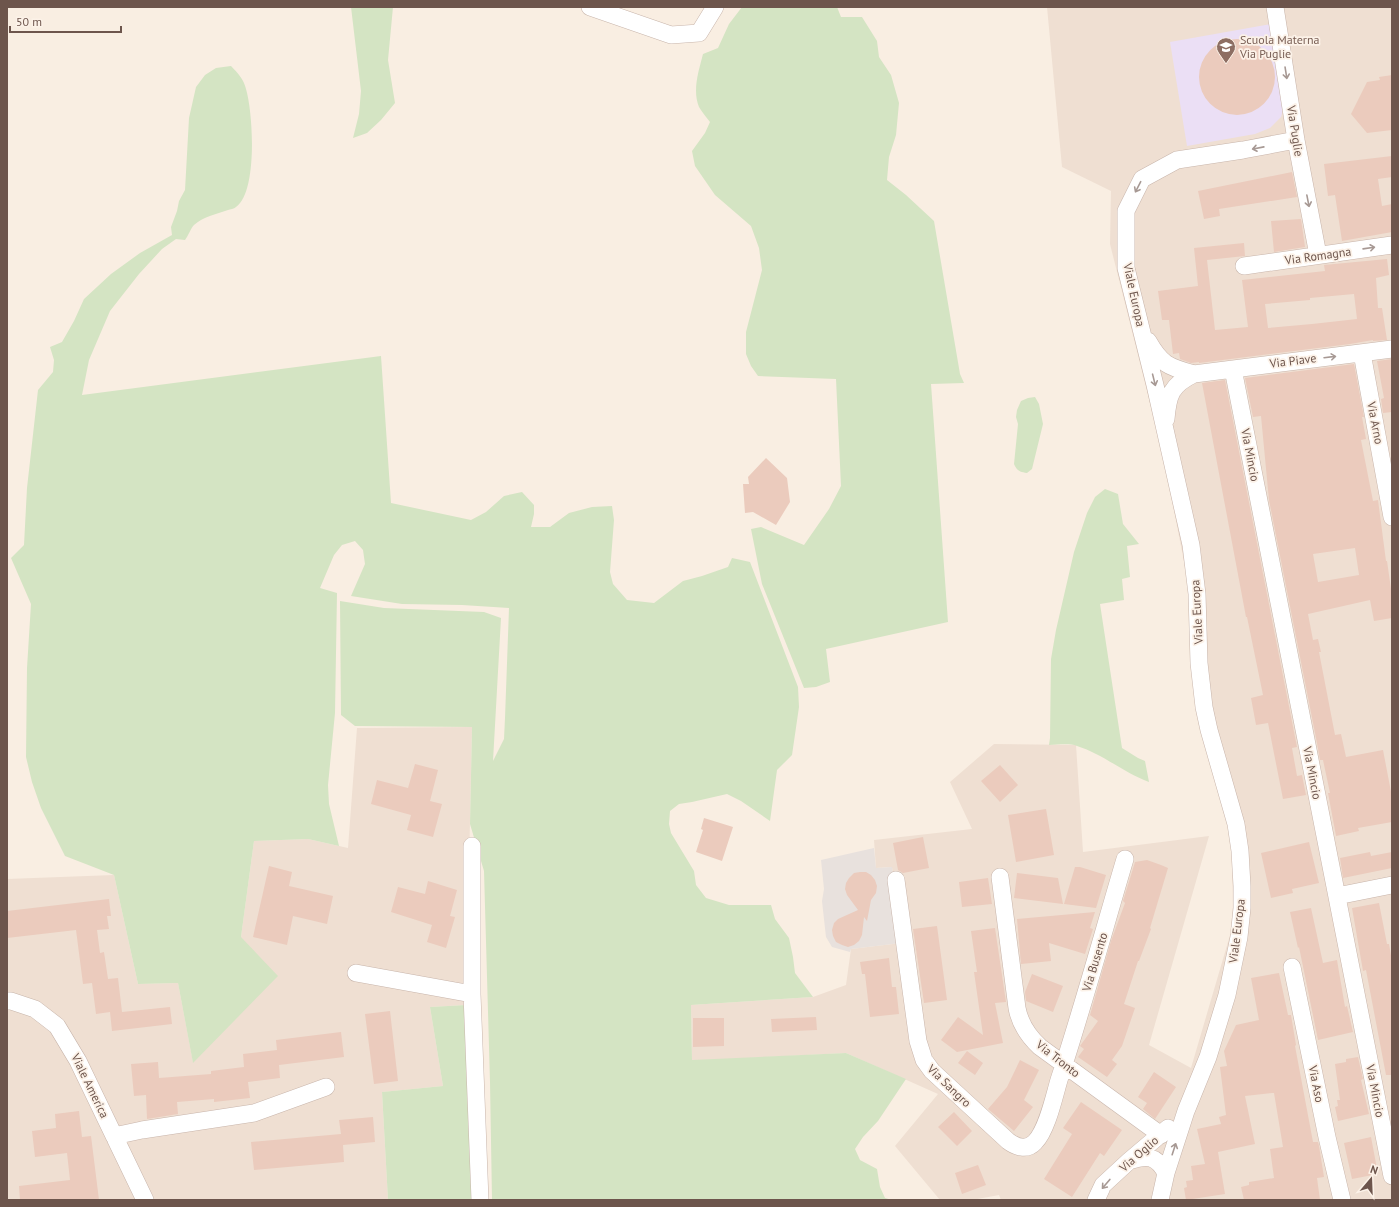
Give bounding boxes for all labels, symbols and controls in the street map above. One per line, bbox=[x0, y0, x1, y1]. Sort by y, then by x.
scale bar bbox=[10, 8, 121, 34]
text: 50 m bbox=[16, 14, 42, 29]
place label: Scuola Materna Via Puglie bbox=[1239, 32, 1319, 61]
school or university icon: Scuola Materna Via Puglie bbox=[1215, 36, 1237, 64]
one-way arrow bbox=[1282, 66, 1290, 79]
street label: Via Puglie bbox=[1284, 103, 1307, 157]
one-way arrow bbox=[1252, 144, 1265, 152]
one-way arrow bbox=[1134, 180, 1141, 192]
one-way arrow bbox=[1304, 194, 1312, 207]
street label: Via Romagna bbox=[1283, 243, 1352, 268]
one-way arrow bbox=[1362, 244, 1375, 252]
street label: Viale Europa bbox=[1120, 261, 1149, 328]
street label: Via Piave bbox=[1268, 350, 1317, 371]
one-way arrow bbox=[1323, 353, 1336, 361]
one-way arrow bbox=[1151, 374, 1158, 387]
street label: Via Arno bbox=[1364, 399, 1387, 445]
street label: Via Mincio bbox=[1238, 426, 1263, 483]
street label: Viale Europa bbox=[1187, 579, 1206, 646]
street label: Via Mincio bbox=[1300, 744, 1325, 801]
street label: Viale Europa bbox=[1225, 898, 1248, 965]
street label: Via Busento bbox=[1078, 931, 1111, 994]
street label: Via Tronto bbox=[1033, 1036, 1083, 1080]
street label: Viale America bbox=[68, 1050, 113, 1121]
street label: Via Sangro bbox=[924, 1060, 974, 1110]
street label: Via Mincio bbox=[1363, 1062, 1388, 1119]
street label: Via Aso bbox=[1305, 1063, 1327, 1104]
street label: Via Oglio bbox=[1115, 1133, 1161, 1175]
one-way arrow bbox=[1171, 1143, 1179, 1155]
north arrow bbox=[1351, 1159, 1391, 1199]
text: N bbox=[1369, 1162, 1380, 1177]
one-way arrow bbox=[1101, 1179, 1110, 1190]

